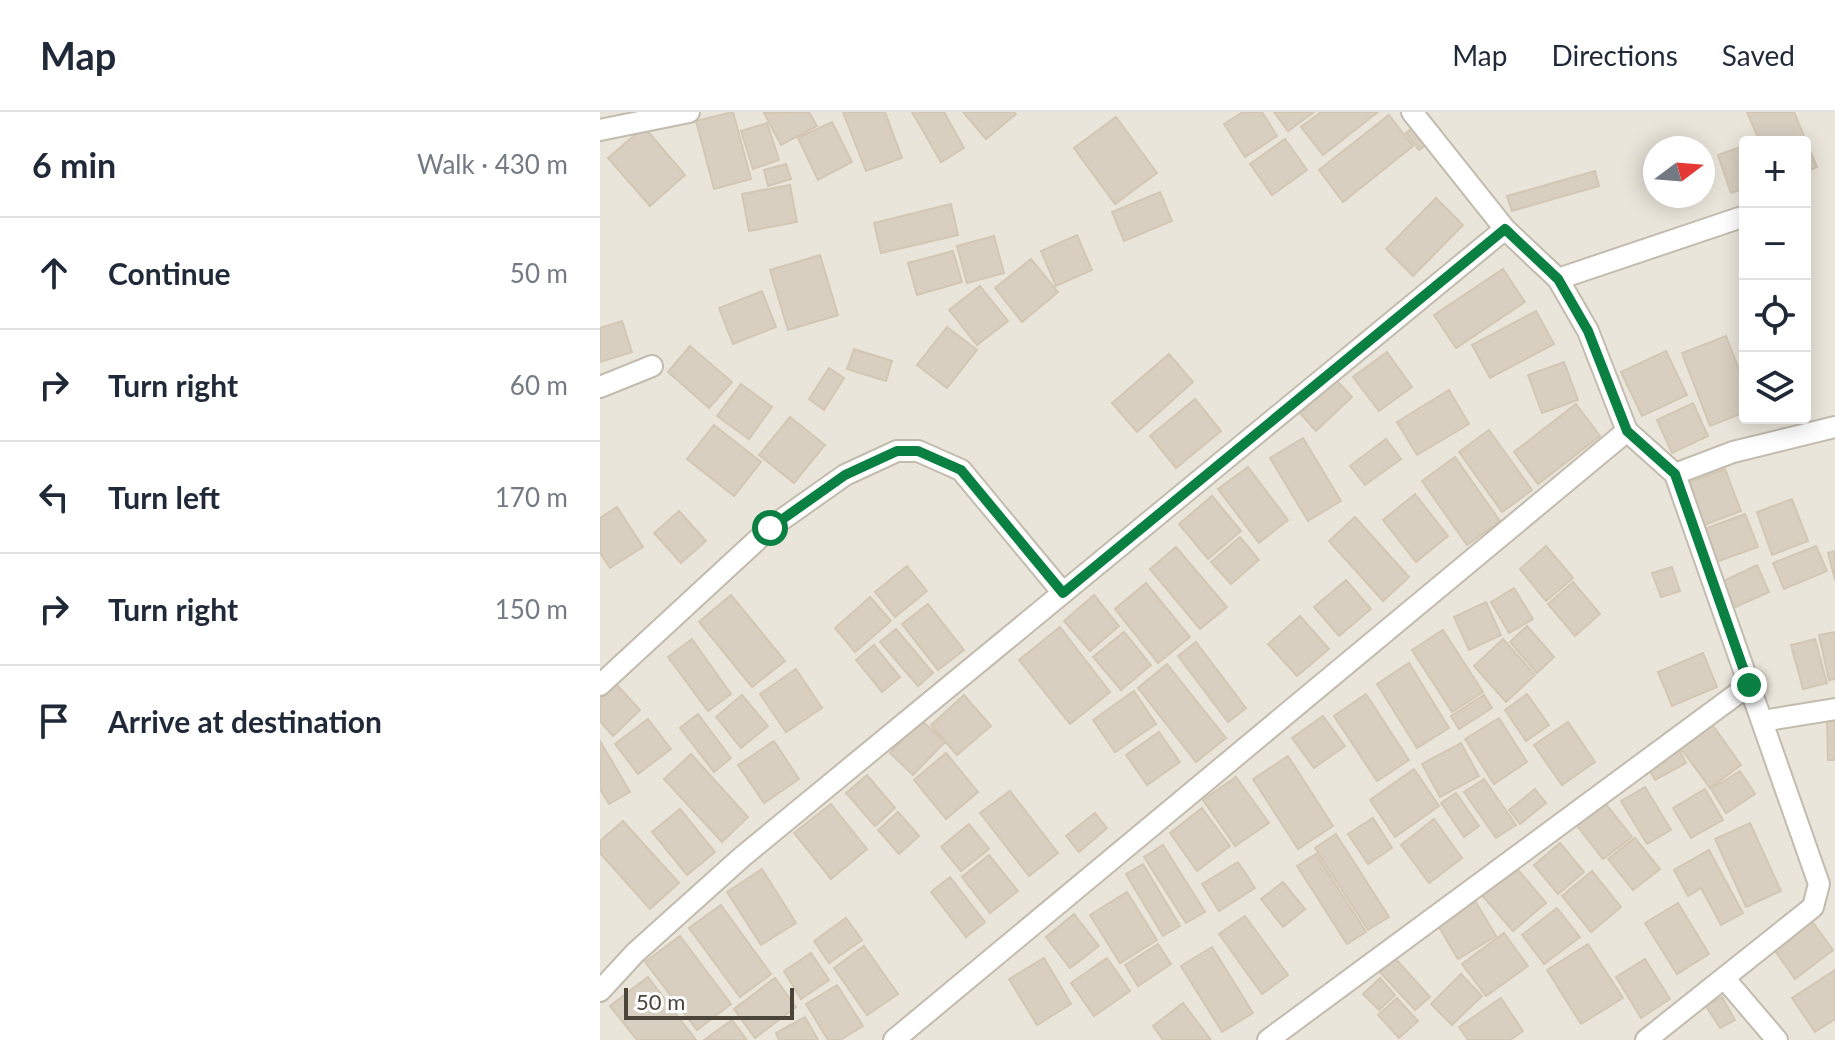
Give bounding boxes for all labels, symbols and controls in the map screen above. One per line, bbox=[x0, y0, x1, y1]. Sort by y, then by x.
text: Map bbox=[40, 32, 116, 78]
text: Map bbox=[1452, 38, 1507, 72]
text: Directions bbox=[1551, 38, 1678, 72]
text: Saved bbox=[1722, 38, 1795, 72]
north arrow bbox=[1643, 136, 1715, 208]
map controls bbox=[1739, 136, 1811, 424]
button: + bbox=[1739, 136, 1811, 208]
text: 6 min bbox=[32, 144, 116, 185]
text: Walk · 430 m bbox=[417, 148, 568, 180]
button: − bbox=[1739, 208, 1811, 280]
icon: ahead bbox=[32, 251, 76, 295]
text: Continue bbox=[108, 255, 231, 291]
text: 50 m bbox=[510, 257, 568, 289]
button: locate bbox=[1739, 280, 1811, 352]
button: layers bbox=[1739, 352, 1811, 424]
icon: right bbox=[32, 363, 76, 407]
text: Turn right bbox=[108, 367, 238, 403]
text: 60 m bbox=[510, 369, 568, 401]
icon: left bbox=[32, 475, 76, 519]
text: Turn left bbox=[108, 479, 220, 515]
text: 170 m bbox=[495, 481, 568, 513]
route start bbox=[752, 510, 788, 546]
icon: right bbox=[32, 587, 76, 631]
text: Turn right bbox=[108, 591, 238, 627]
text: 150 m bbox=[495, 593, 568, 625]
route end bbox=[1731, 667, 1767, 703]
icon: arrive bbox=[32, 699, 76, 743]
text: Arrive at destination bbox=[108, 703, 382, 739]
scale bar bbox=[624, 984, 794, 1020]
text: 50 m bbox=[636, 988, 685, 1015]

